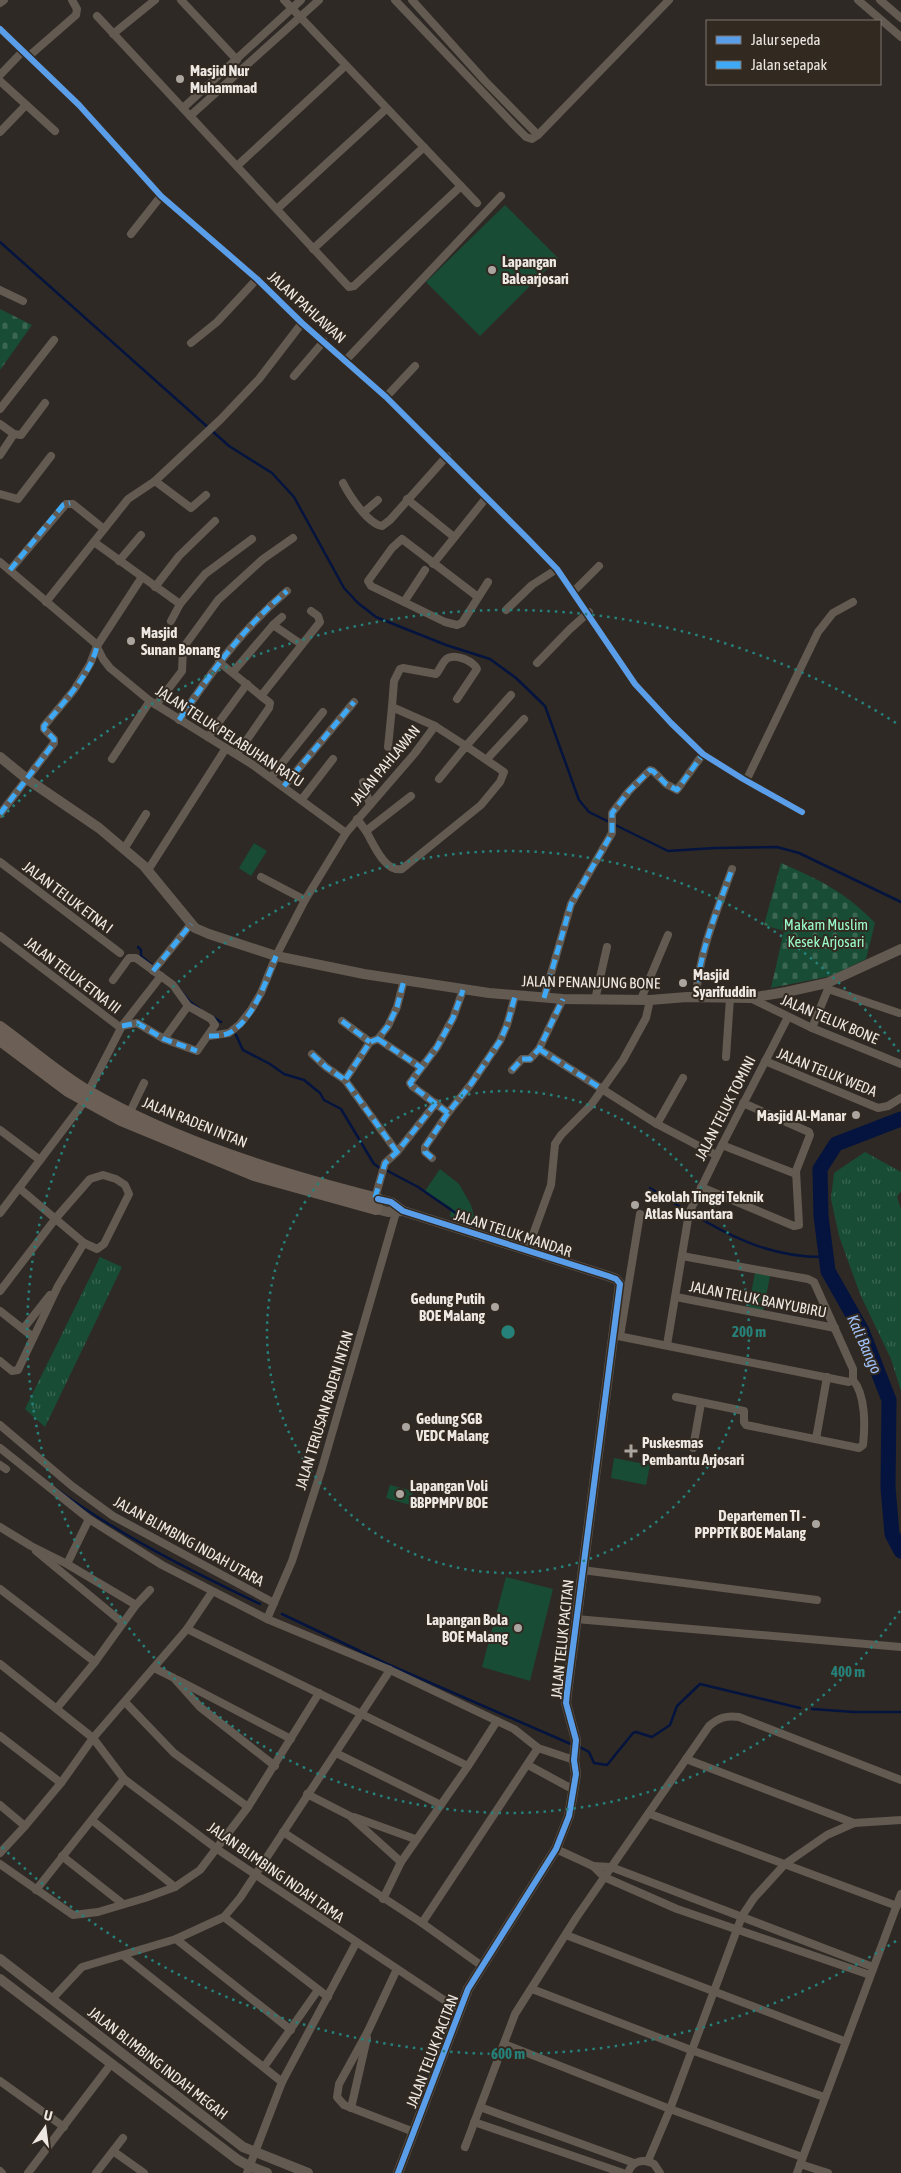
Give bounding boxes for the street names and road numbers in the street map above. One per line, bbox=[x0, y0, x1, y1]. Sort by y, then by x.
street label: JALAN PAHLAWAN bbox=[265, 268, 349, 346]
street label: JALAN TELUK PELABUHAN RATU bbox=[153, 682, 307, 790]
street label: JALAN PAHLAWAN bbox=[347, 722, 423, 808]
street label: JALAN TELUK ETNA I bbox=[20, 858, 116, 936]
street label: JALAN TELUK ETNA III bbox=[22, 933, 124, 1017]
street label: JALAN PENANJUNG BONE bbox=[522, 972, 661, 992]
street label: JALAN TELUK BONE bbox=[779, 991, 882, 1047]
street label: JALAN TELUK WEDA bbox=[775, 1044, 880, 1100]
street label: JALAN TELUK TOMINI bbox=[691, 1053, 759, 1163]
street label: JALAN RADEN INTAN bbox=[140, 1093, 250, 1151]
street label: JALAN TELUK MANDAR bbox=[452, 1206, 574, 1260]
street label: JALAN TELUK BANYUBIRU bbox=[688, 1277, 828, 1321]
street label: JALAN TERUSAN RADEN INTAN bbox=[292, 1328, 356, 1492]
street label: JALAN BLIMBING INDAH UTARA bbox=[111, 1493, 268, 1590]
street label: JALAN TELUK PACITAN bbox=[547, 1578, 577, 1700]
street label: JALAN BLIMBING INDAH TAMA bbox=[204, 1818, 348, 1926]
street label: JALAN TELUK PACITAN bbox=[403, 1992, 461, 2110]
street label: JALAN BLIMBING INDAH MEGAH bbox=[85, 2003, 231, 2123]

